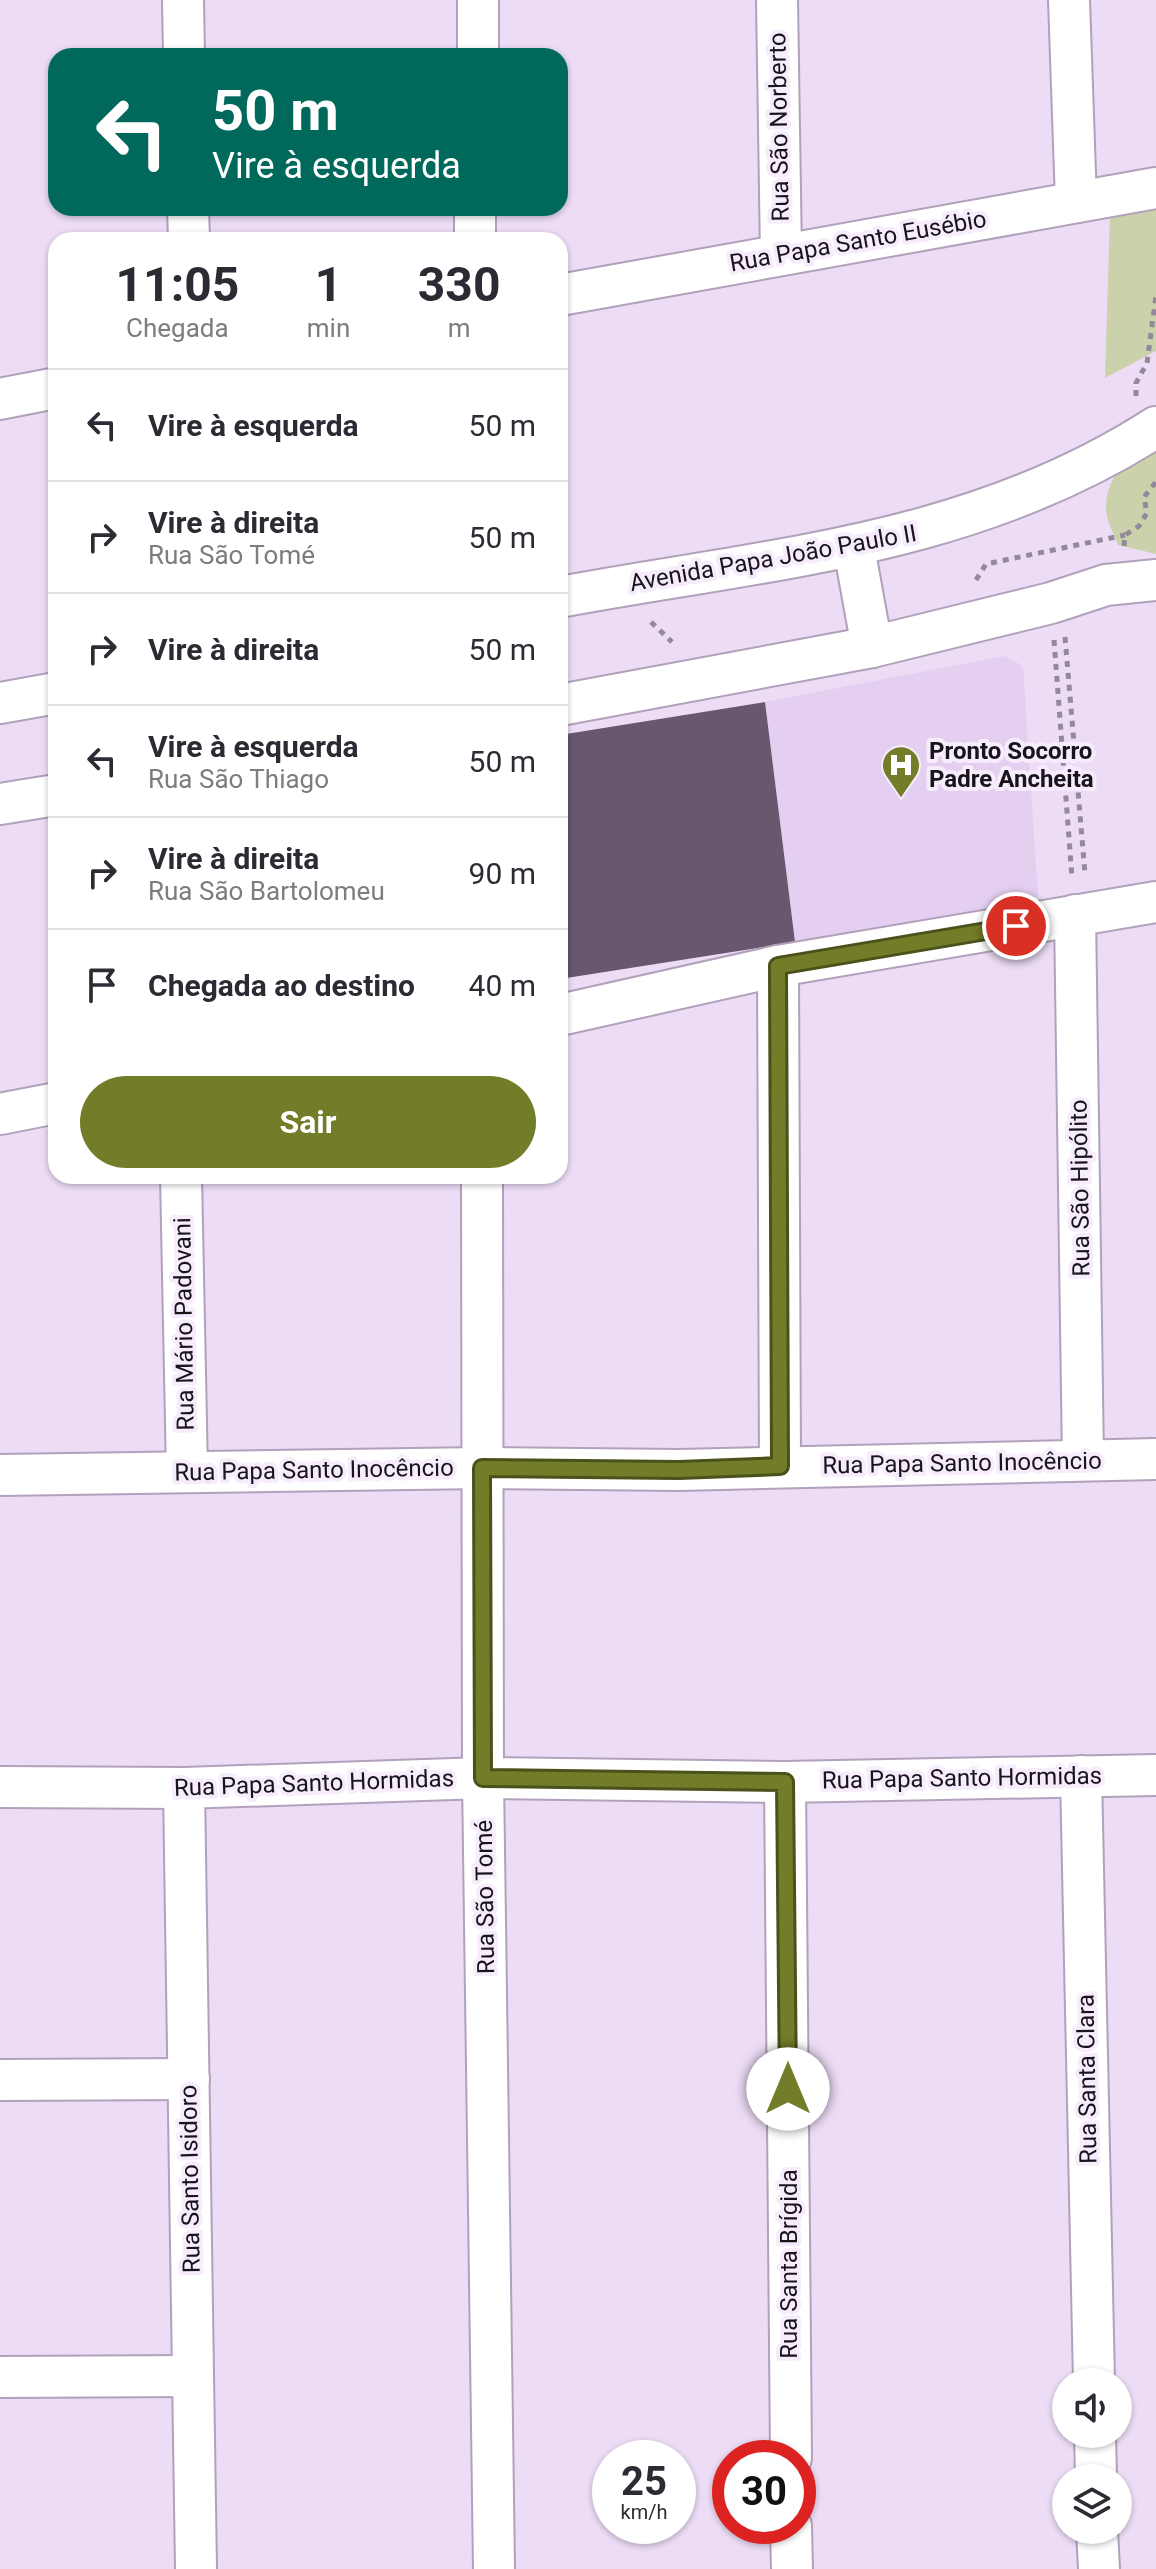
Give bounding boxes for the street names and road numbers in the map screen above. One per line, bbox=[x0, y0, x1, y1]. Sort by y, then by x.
street label: Rua São Norberto bbox=[763, 32, 795, 222]
street label: Rua Papa Santo Eusébio bbox=[727, 205, 989, 277]
street label: Avenida Papa João Paulo II bbox=[627, 519, 919, 597]
street label: Rua São Hipólito bbox=[1064, 1099, 1096, 1277]
street label: Rua Mário Padovani bbox=[168, 1217, 200, 1431]
street label: Rua Papa Santo Inocêncio bbox=[822, 1447, 1102, 1479]
street label: Rua Papa Santo Inocêncio bbox=[174, 1454, 454, 1486]
street label: Rua Papa Santo Hormidas bbox=[822, 1762, 1102, 1794]
street label: Rua Papa Santo Hormidas bbox=[173, 1764, 455, 1802]
street label: Rua São Tomé bbox=[470, 1820, 500, 1974]
street label: Rua Santa Clara bbox=[1072, 1994, 1102, 2164]
street label: Rua Santo Isidoro bbox=[174, 2085, 206, 2273]
street label: Rua Santa Brígida bbox=[775, 2169, 803, 2359]

